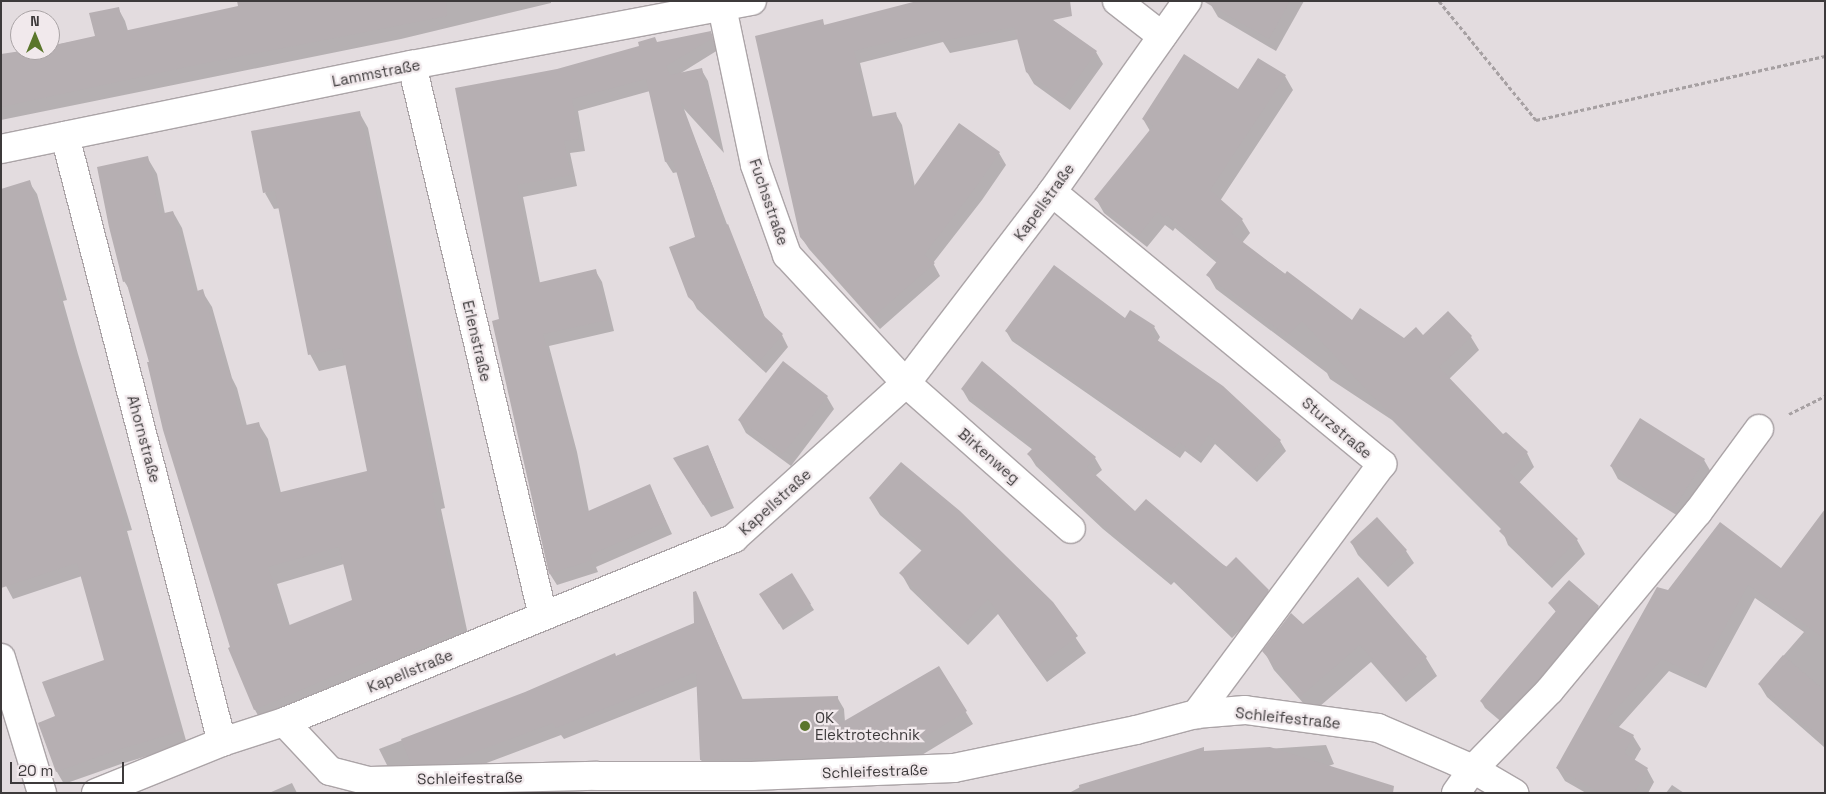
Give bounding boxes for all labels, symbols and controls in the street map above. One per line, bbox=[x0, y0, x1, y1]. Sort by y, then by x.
north arrow bbox=[10, 10, 60, 60]
text: N bbox=[30, 12, 40, 30]
street label: Lammstraße bbox=[330, 56, 422, 90]
street label: Fuchsstraße bbox=[746, 156, 792, 248]
street label: Kapellstraße bbox=[1010, 160, 1078, 244]
street label: Erlenstraße bbox=[459, 299, 495, 383]
street label: Ahornstraße bbox=[124, 393, 164, 485]
street label: Sturzstraße bbox=[1298, 394, 1376, 462]
street label: Birkenweg bbox=[955, 425, 1023, 487]
street label: Kapellstraße bbox=[735, 465, 815, 539]
street label: Kapellstraße bbox=[365, 646, 455, 696]
street label: Schleifestraße bbox=[1234, 704, 1342, 732]
place label: OK Elektrotechnik bbox=[815, 708, 920, 743]
marker: OK Elektrotechnik bbox=[799, 720, 811, 732]
scale bar bbox=[12, 752, 126, 784]
street label: Schleifestraße bbox=[822, 760, 928, 782]
text: 20 m bbox=[18, 761, 53, 780]
street label: Schleifestraße bbox=[417, 768, 523, 788]

